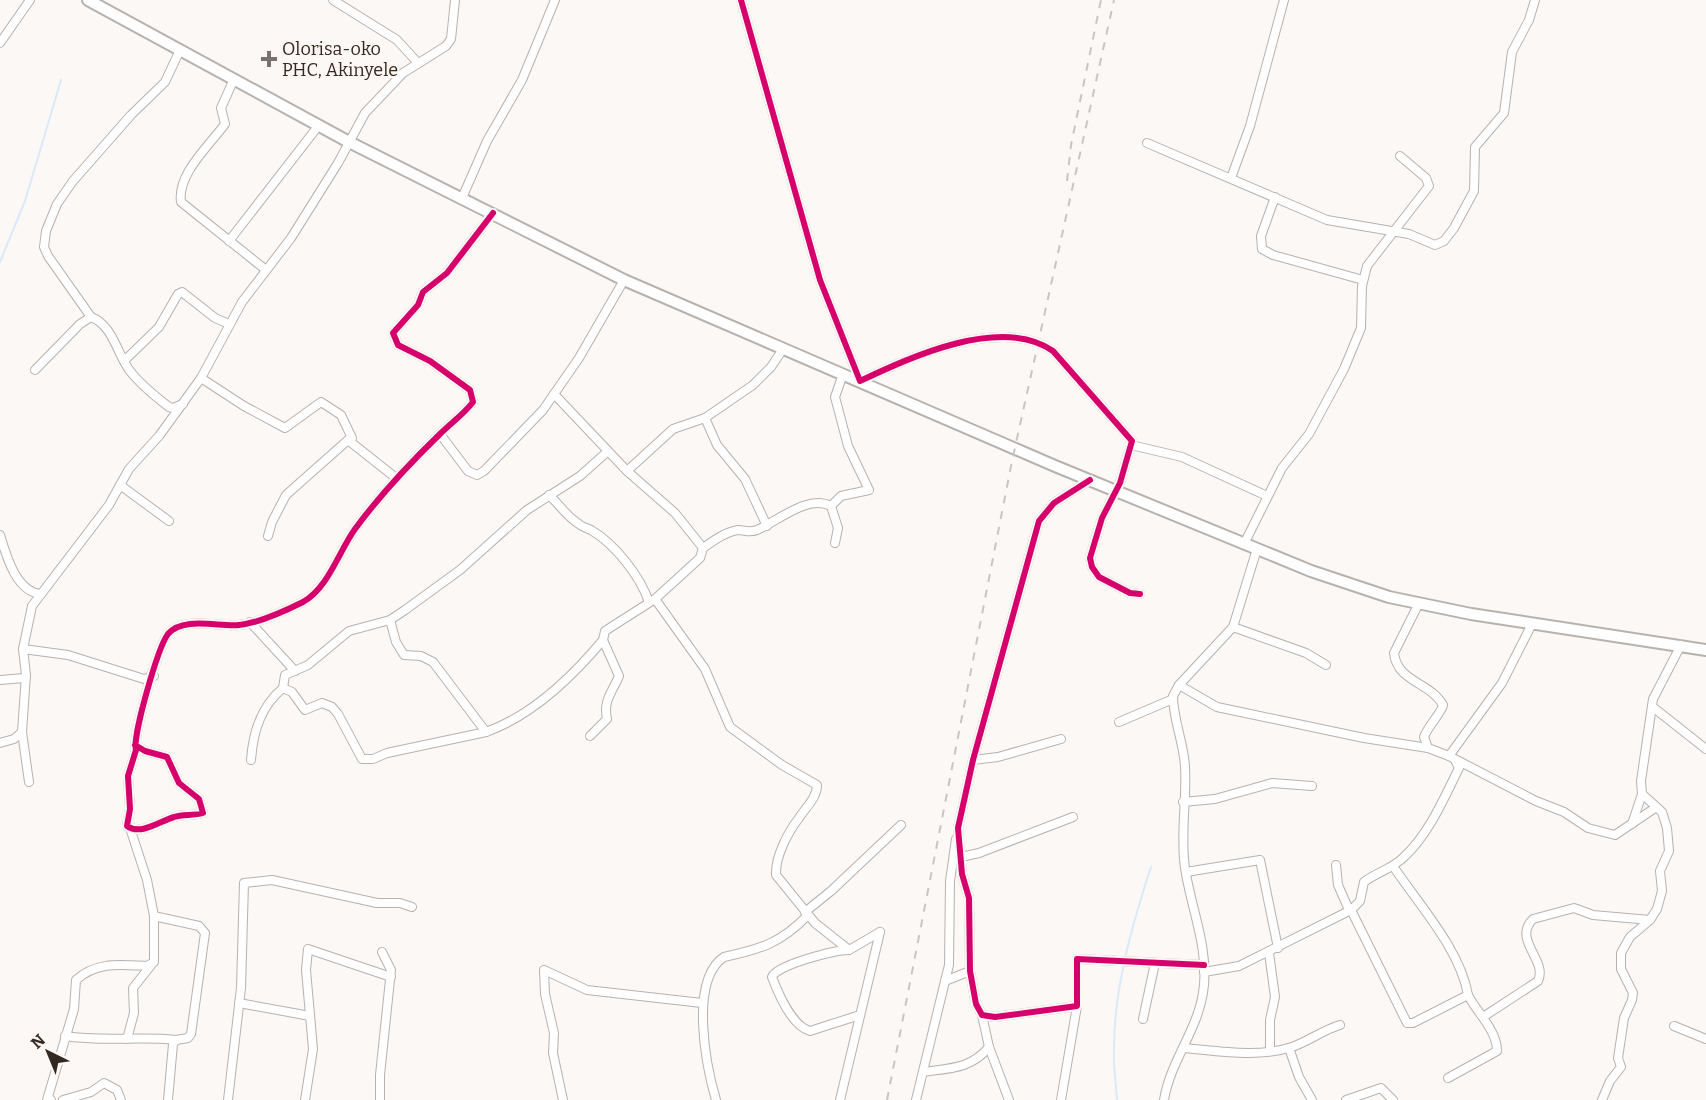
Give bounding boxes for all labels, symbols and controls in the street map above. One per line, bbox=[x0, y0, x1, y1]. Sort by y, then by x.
place label: Olorisa-oko PHC, Akinyele bbox=[282, 38, 398, 81]
marker: Olorisa-oko PHC, Akinyele bbox=[260, 50, 278, 68]
north arrow bbox=[18, 1022, 78, 1082]
text: N bbox=[27, 1030, 49, 1053]

